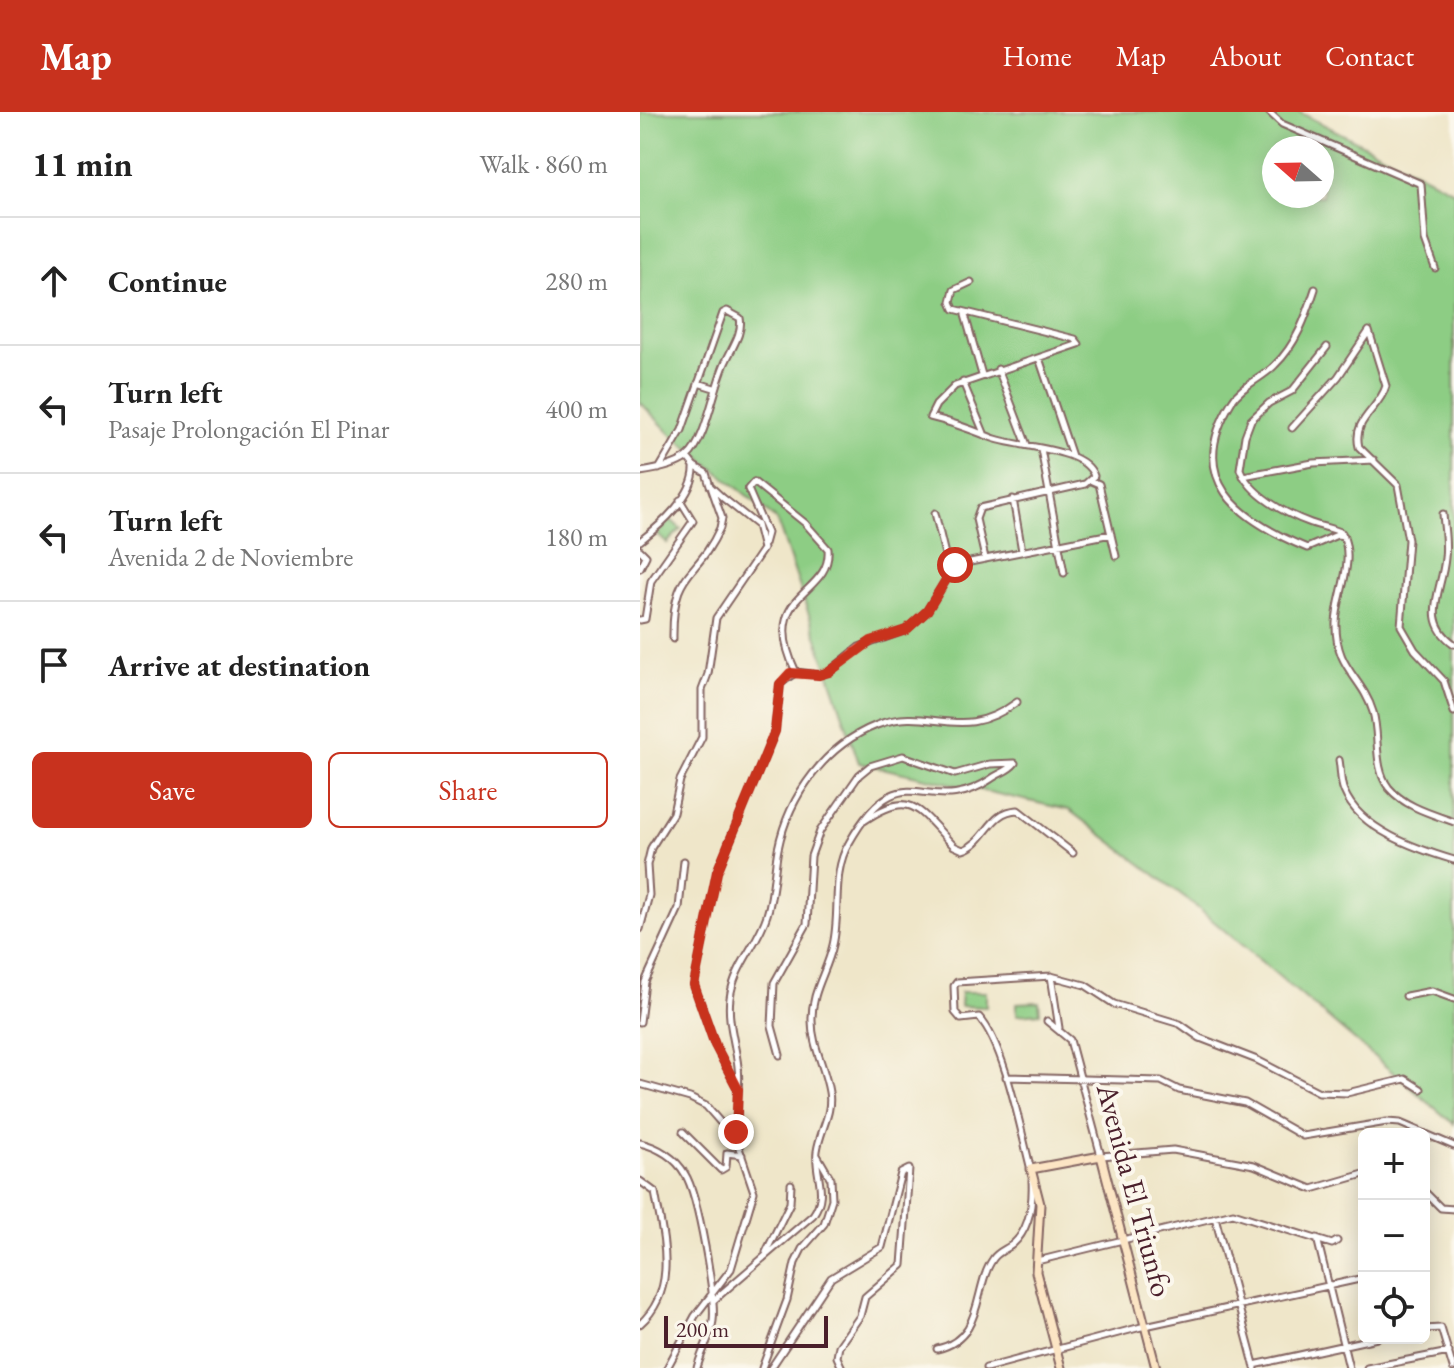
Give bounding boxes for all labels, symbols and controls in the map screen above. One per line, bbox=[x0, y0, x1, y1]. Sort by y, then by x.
text: Map bbox=[40, 32, 112, 81]
text: Home bbox=[1002, 38, 1072, 74]
text: Map bbox=[1116, 38, 1166, 74]
text: About bbox=[1210, 38, 1281, 74]
text: Contact bbox=[1325, 38, 1414, 74]
north arrow bbox=[1262, 136, 1334, 208]
text: 11 min bbox=[32, 142, 133, 186]
text: Walk · 860 m bbox=[480, 147, 608, 181]
icon: ahead bbox=[32, 259, 76, 303]
text: Continue bbox=[108, 262, 227, 301]
text: 280 m bbox=[545, 264, 608, 298]
text: Turn left bbox=[108, 373, 222, 412]
icon: left bbox=[32, 387, 76, 431]
text: 400 m bbox=[545, 392, 608, 426]
text: Pasaje Prolongación El Pinar bbox=[108, 412, 390, 446]
text: Turn left bbox=[108, 501, 222, 540]
icon: left bbox=[32, 515, 76, 559]
text: 180 m bbox=[545, 520, 608, 554]
text: Avenida 2 de Noviembre bbox=[108, 540, 353, 574]
route start bbox=[937, 547, 973, 583]
icon: arrive bbox=[32, 643, 76, 687]
text: Arrive at destination bbox=[108, 646, 370, 685]
button: Save bbox=[32, 752, 312, 828]
button: Share bbox=[328, 752, 608, 828]
street label: Avenida El Triunfo bbox=[1088, 1078, 1182, 1301]
route end bbox=[718, 1114, 754, 1150]
map controls bbox=[1358, 1128, 1430, 1344]
button: + bbox=[1358, 1128, 1430, 1200]
button: − bbox=[1358, 1200, 1430, 1272]
button: locate bbox=[1358, 1272, 1430, 1344]
scale bar bbox=[664, 1312, 828, 1348]
text: 200 m bbox=[676, 1315, 729, 1344]

